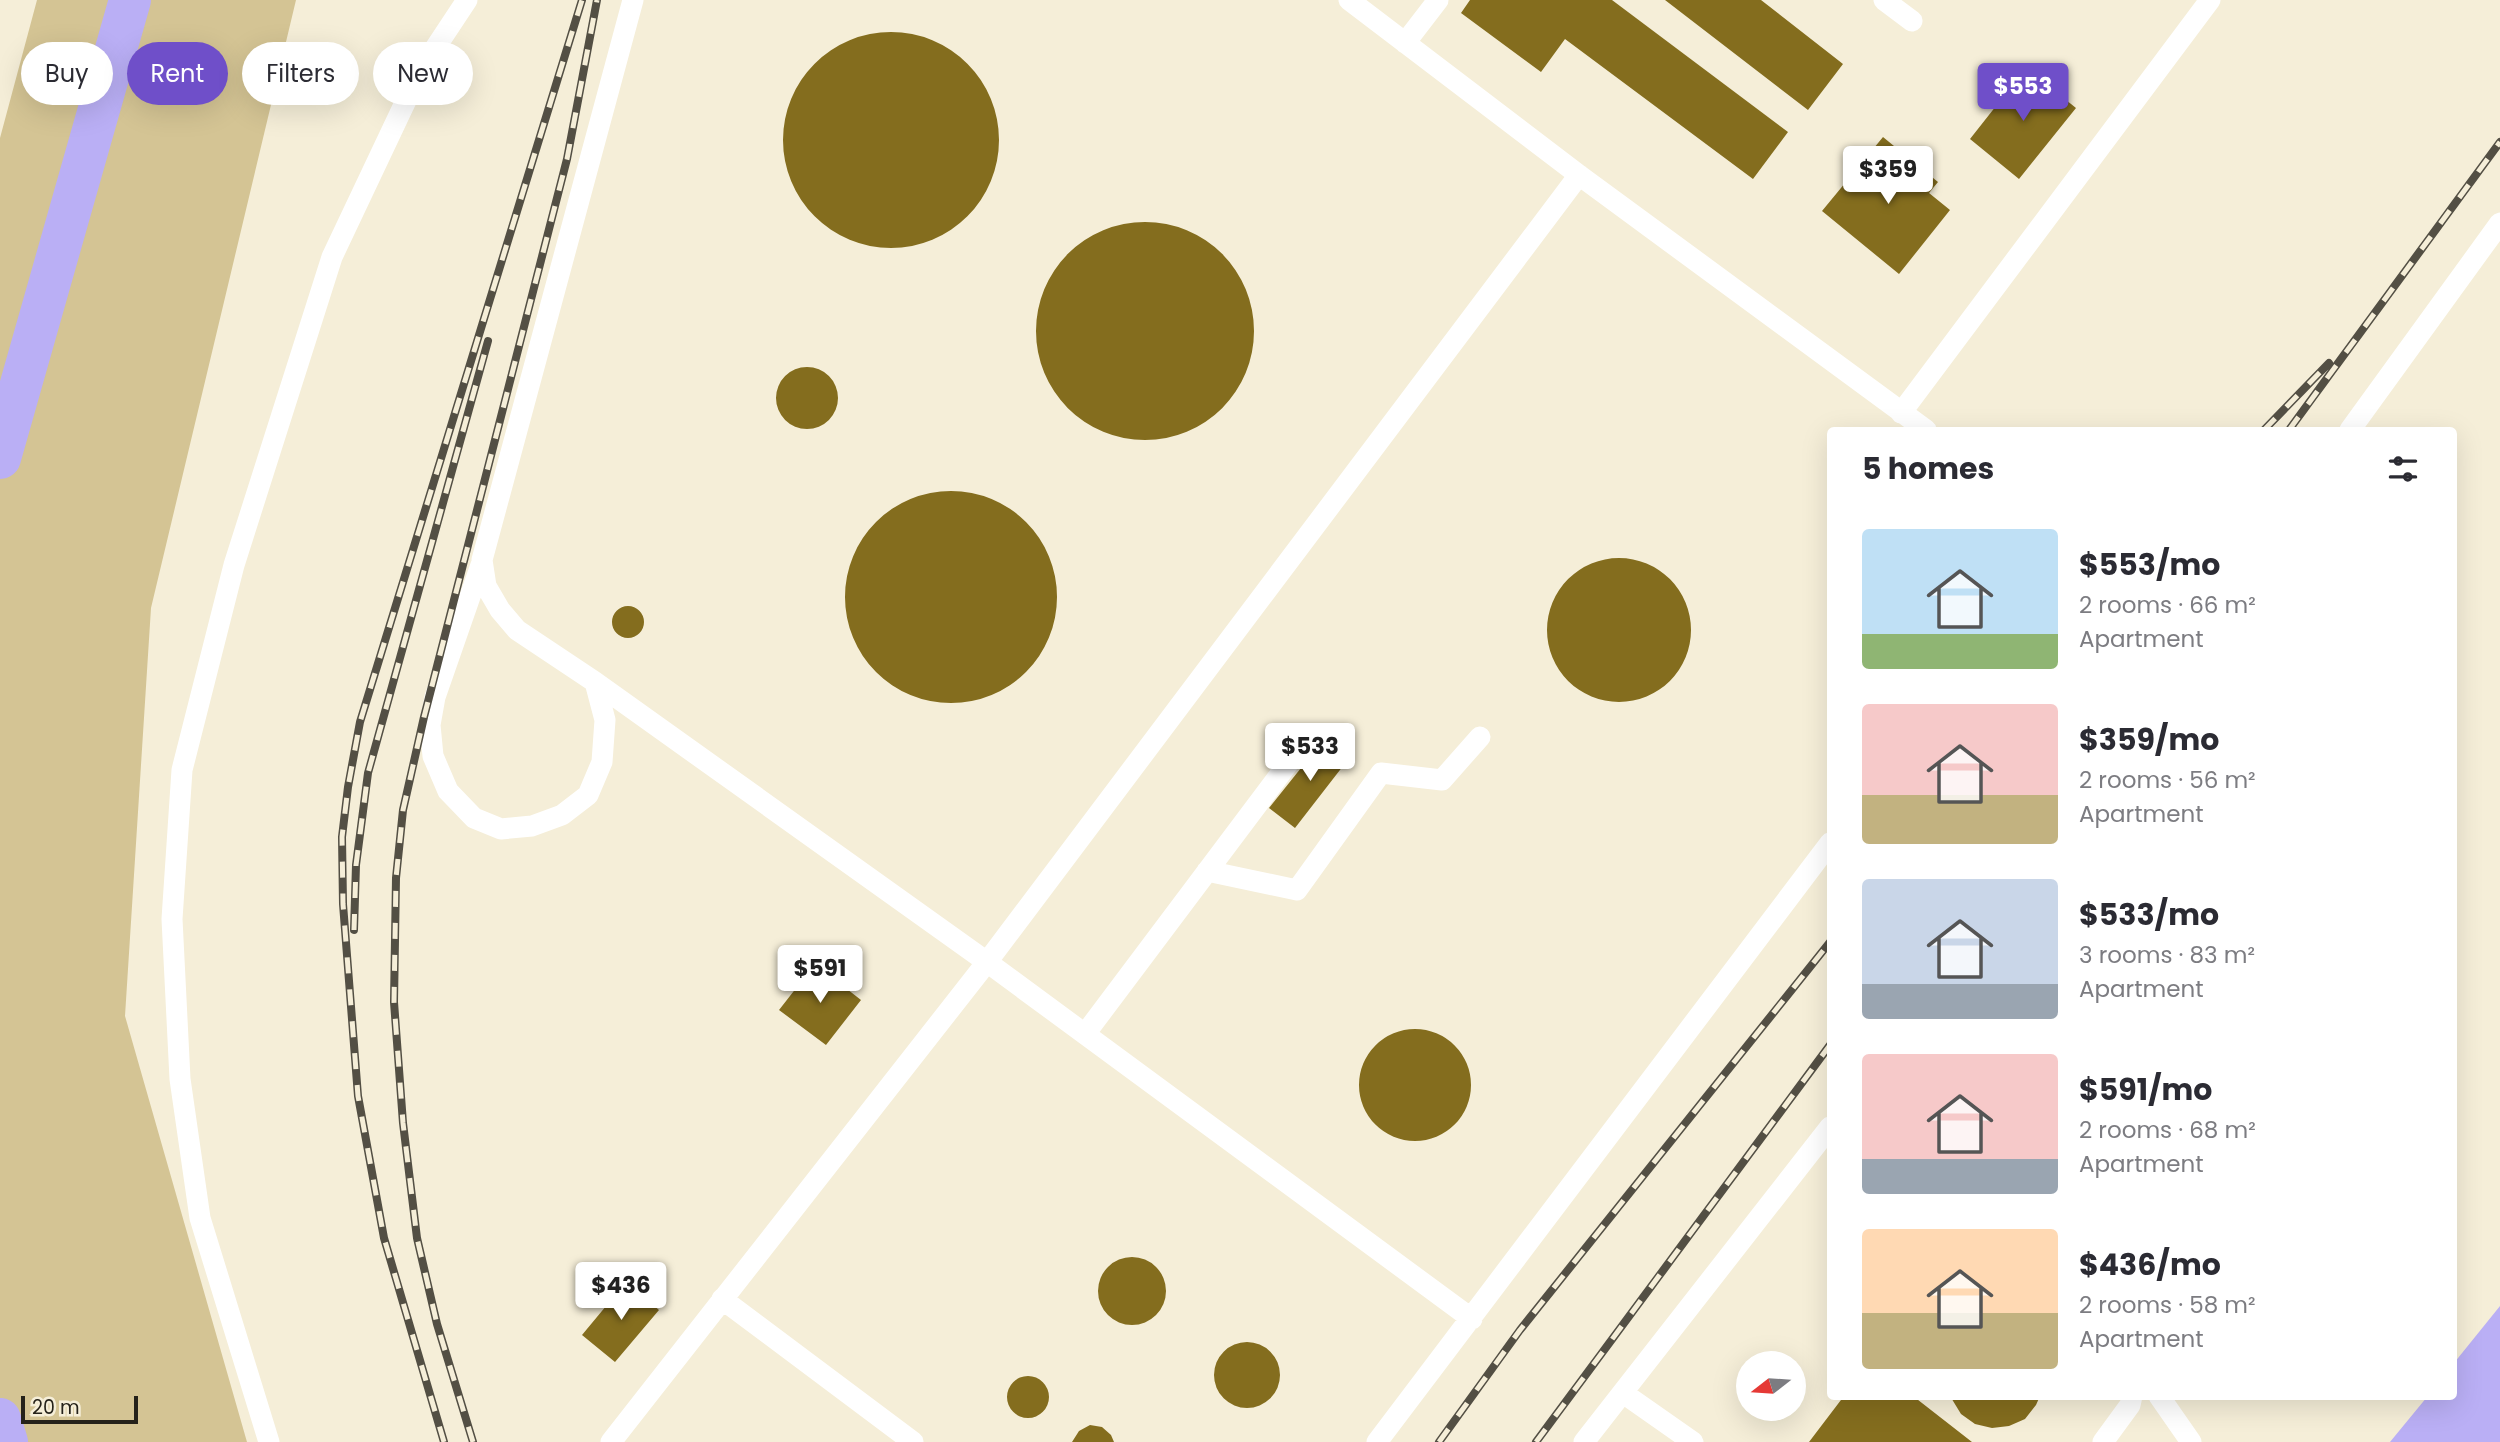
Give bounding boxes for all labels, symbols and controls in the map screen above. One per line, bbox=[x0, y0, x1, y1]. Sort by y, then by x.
chip: Buy bbox=[21, 42, 113, 105]
chip: Rent bbox=[127, 42, 228, 105]
chip: Filters bbox=[242, 42, 359, 105]
chip: New bbox=[373, 42, 473, 105]
pin: $553 bbox=[1982, 64, 2064, 123]
text: $553 bbox=[1994, 70, 2052, 102]
pin: $359 bbox=[1847, 146, 1929, 206]
text: $359 bbox=[1859, 153, 1917, 185]
text: 5 homes bbox=[1862, 447, 1994, 490]
icon: filters bbox=[2384, 450, 2422, 488]
text: $553/mo bbox=[2079, 543, 2220, 586]
icon: home bbox=[1918, 557, 2002, 641]
text: 2 rooms · 66 m² bbox=[2079, 589, 2256, 621]
text: Apartment bbox=[2079, 623, 2204, 655]
text: $359/mo bbox=[2079, 718, 2219, 761]
pin: $533 bbox=[1269, 724, 1351, 783]
text: $533 bbox=[1281, 730, 1339, 762]
icon: home bbox=[1918, 732, 2002, 816]
text: 2 rooms · 56 m² bbox=[2079, 764, 2256, 796]
text: Apartment bbox=[2079, 798, 2204, 830]
text: $533/mo bbox=[2079, 893, 2219, 936]
icon: home bbox=[1918, 907, 2002, 991]
text: 3 rooms · 83 m² bbox=[2079, 939, 2255, 971]
pin: $591 bbox=[779, 946, 861, 1005]
text: $591 bbox=[794, 952, 846, 984]
text: Apartment bbox=[2079, 973, 2204, 1005]
text: $591/mo bbox=[2079, 1068, 2212, 1111]
icon: home bbox=[1918, 1082, 2002, 1166]
text: 2 rooms · 68 m² bbox=[2079, 1114, 2256, 1146]
text: Apartment bbox=[2079, 1148, 2204, 1180]
text: $436/mo bbox=[2079, 1243, 2221, 1286]
icon: home bbox=[1918, 1257, 2002, 1341]
pin: $436 bbox=[580, 1262, 662, 1322]
text: $436 bbox=[591, 1269, 651, 1301]
text: 2 rooms · 58 m² bbox=[2079, 1289, 2256, 1321]
text: Apartment bbox=[2079, 1323, 2204, 1355]
north arrow bbox=[1736, 1351, 1806, 1421]
map controls bbox=[1736, 1351, 1806, 1421]
scale bar bbox=[21, 1393, 138, 1425]
text: 20 m bbox=[32, 1394, 80, 1421]

